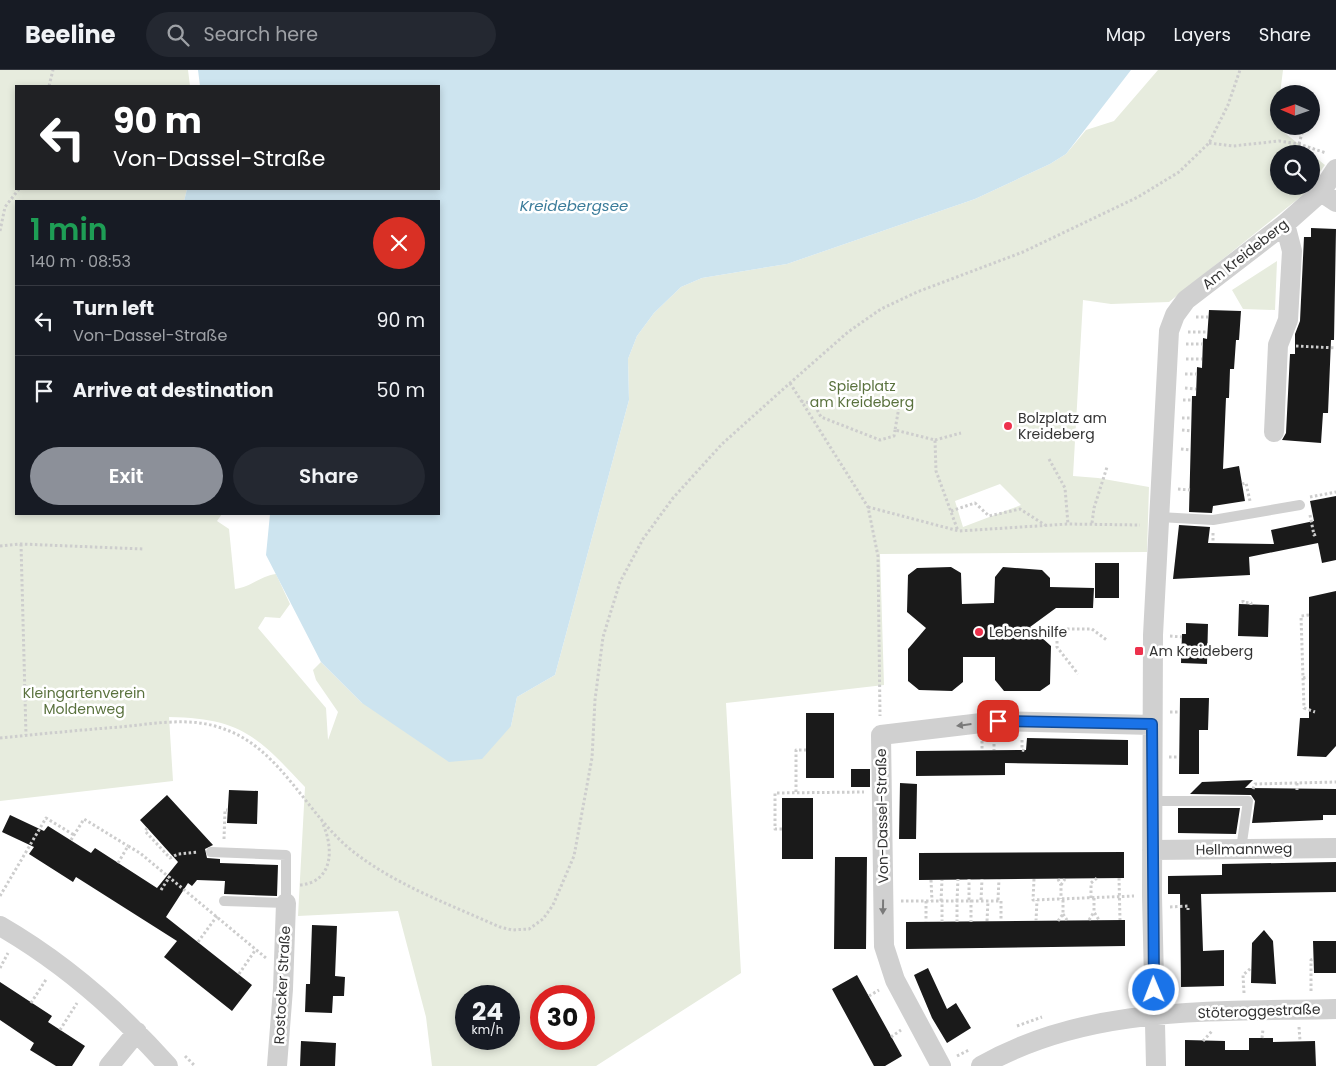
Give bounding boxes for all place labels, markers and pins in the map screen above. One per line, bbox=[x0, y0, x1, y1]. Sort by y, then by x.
place label: Bolzplatz am Kreideberg bbox=[1018, 408, 1107, 444]
marker: Bolzplatz am Kreideberg bbox=[1002, 420, 1014, 432]
place label: Lebenshilfe bbox=[989, 622, 1068, 642]
marker: Lebenshilfe bbox=[973, 626, 985, 638]
place label: Am Kreideberg bbox=[1149, 641, 1253, 661]
marker: Am Kreideberg bbox=[1133, 645, 1145, 657]
pin bbox=[977, 700, 1019, 742]

